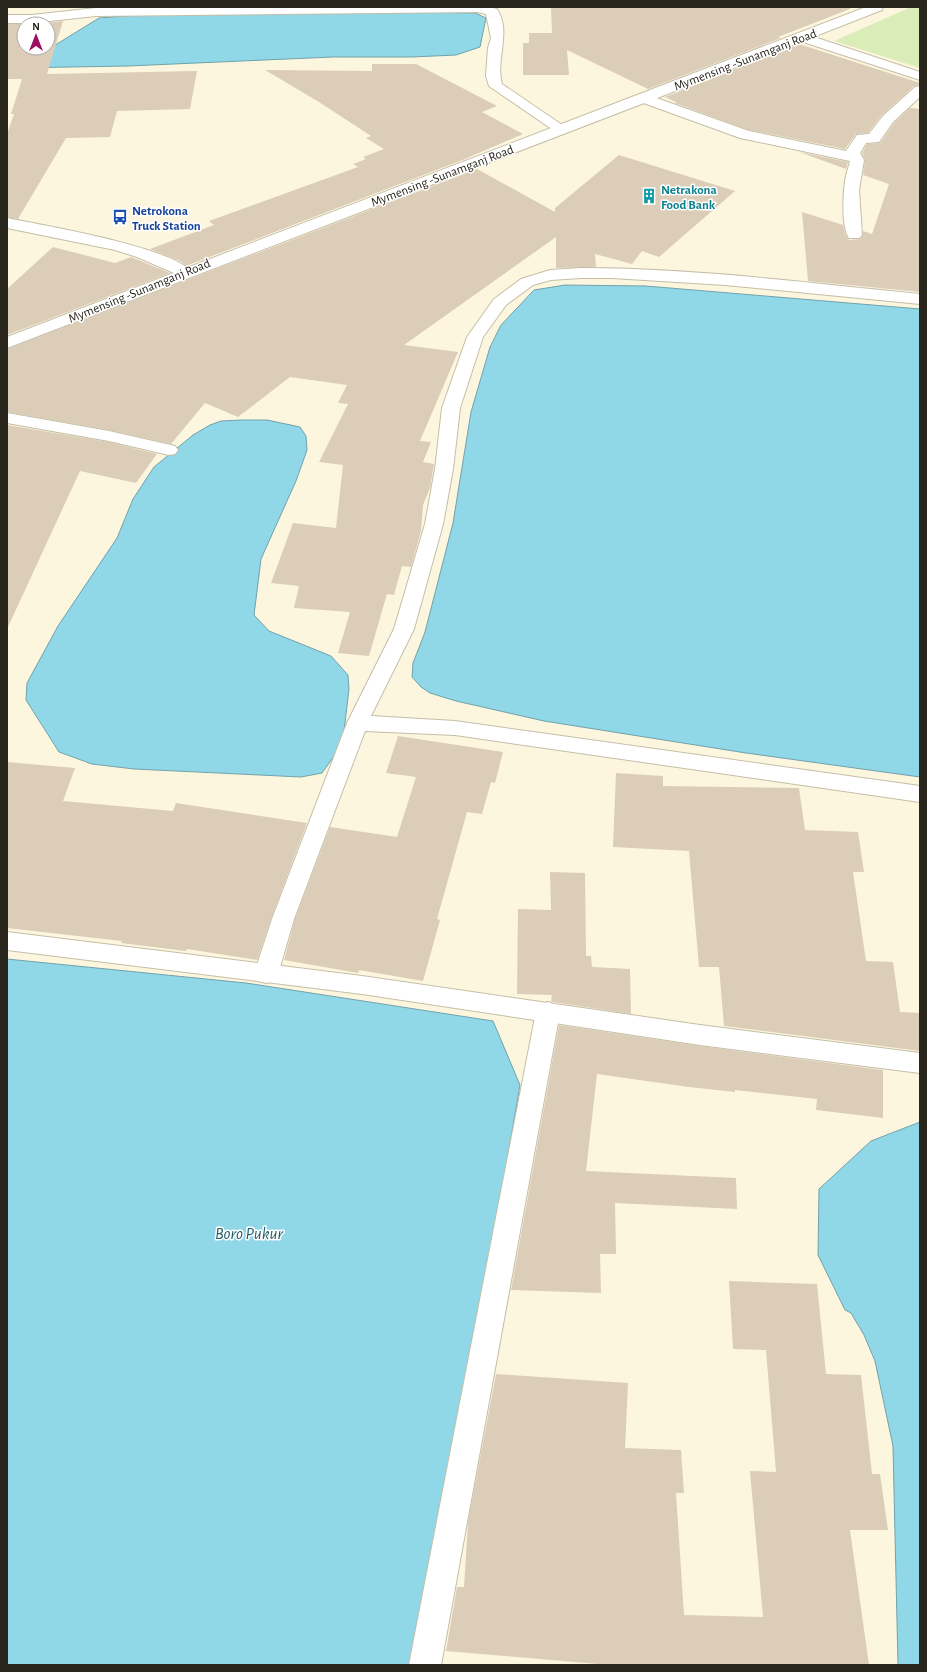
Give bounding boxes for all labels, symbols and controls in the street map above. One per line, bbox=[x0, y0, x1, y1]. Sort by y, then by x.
north arrow bbox=[16, 16, 56, 56]
text: N bbox=[32, 21, 40, 32]
street label: Mymensing -Sunamganj Road bbox=[672, 27, 819, 94]
street label: Mymensing -Sunamganj Road bbox=[369, 143, 516, 210]
place label: Netrakona Food Bank bbox=[661, 184, 717, 212]
building icon: Netrakona Food Bank bbox=[640, 187, 658, 205]
place label: Netrokona Truck Station bbox=[132, 205, 201, 233]
bus stop icon: Netrokona Truck Station bbox=[111, 208, 129, 226]
street label: Mymensing -Sunamganj Road bbox=[67, 257, 213, 326]
water label: Boro Pukur bbox=[215, 1225, 284, 1242]

